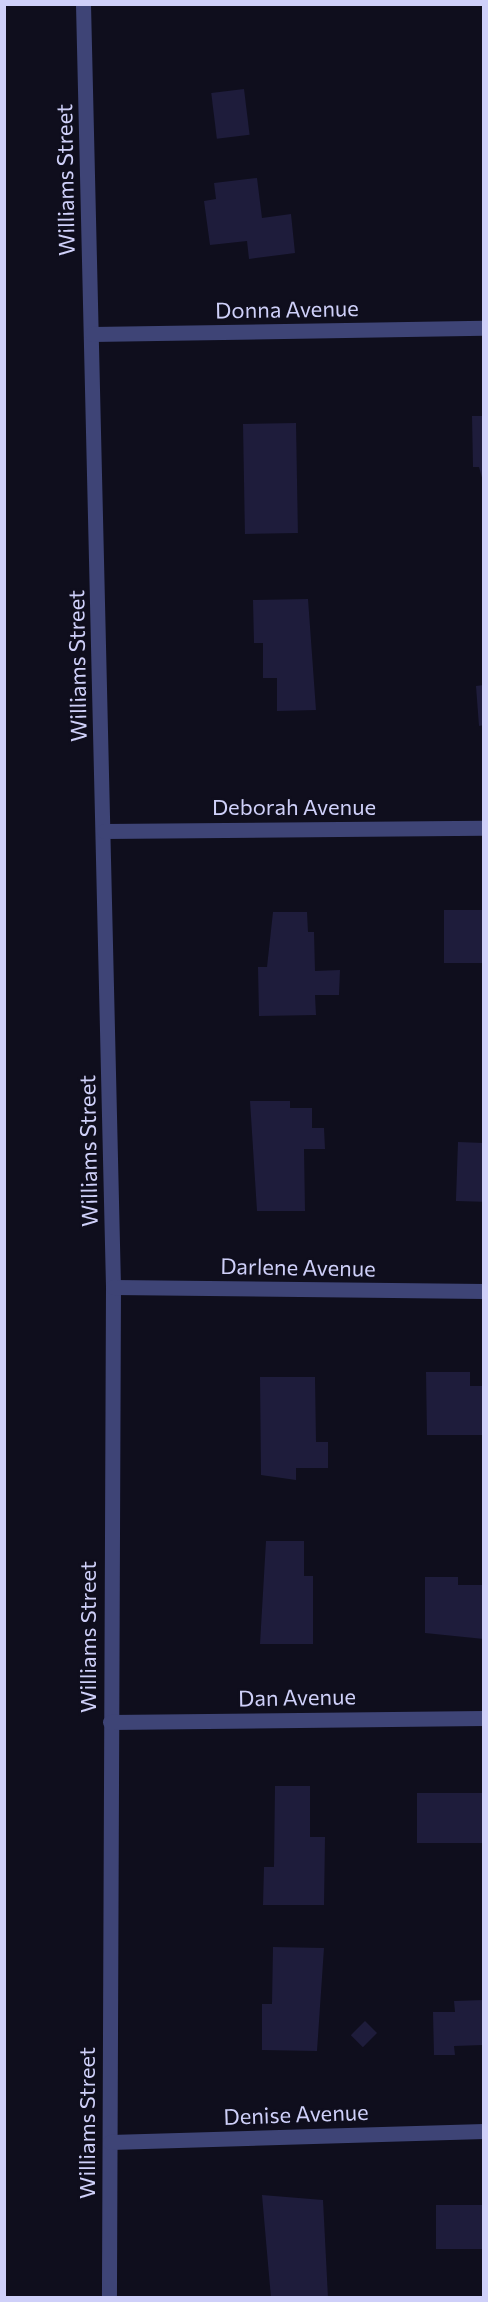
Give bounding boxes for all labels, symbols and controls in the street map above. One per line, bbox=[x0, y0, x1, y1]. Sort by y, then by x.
street label: Williams Street bbox=[50, 104, 80, 256]
street label: Donna Avenue bbox=[215, 295, 359, 323]
street label: Williams Street bbox=[62, 590, 92, 742]
street label: Deborah Avenue bbox=[212, 794, 376, 820]
street label: Williams Street bbox=[73, 1075, 103, 1227]
street label: Darlene Avenue bbox=[220, 1252, 376, 1282]
street label: Williams Street bbox=[75, 1561, 101, 1713]
street label: Dan Avenue bbox=[238, 1683, 356, 1711]
street label: Williams Street bbox=[74, 2047, 100, 2199]
street label: Denise Avenue bbox=[223, 2098, 369, 2130]

